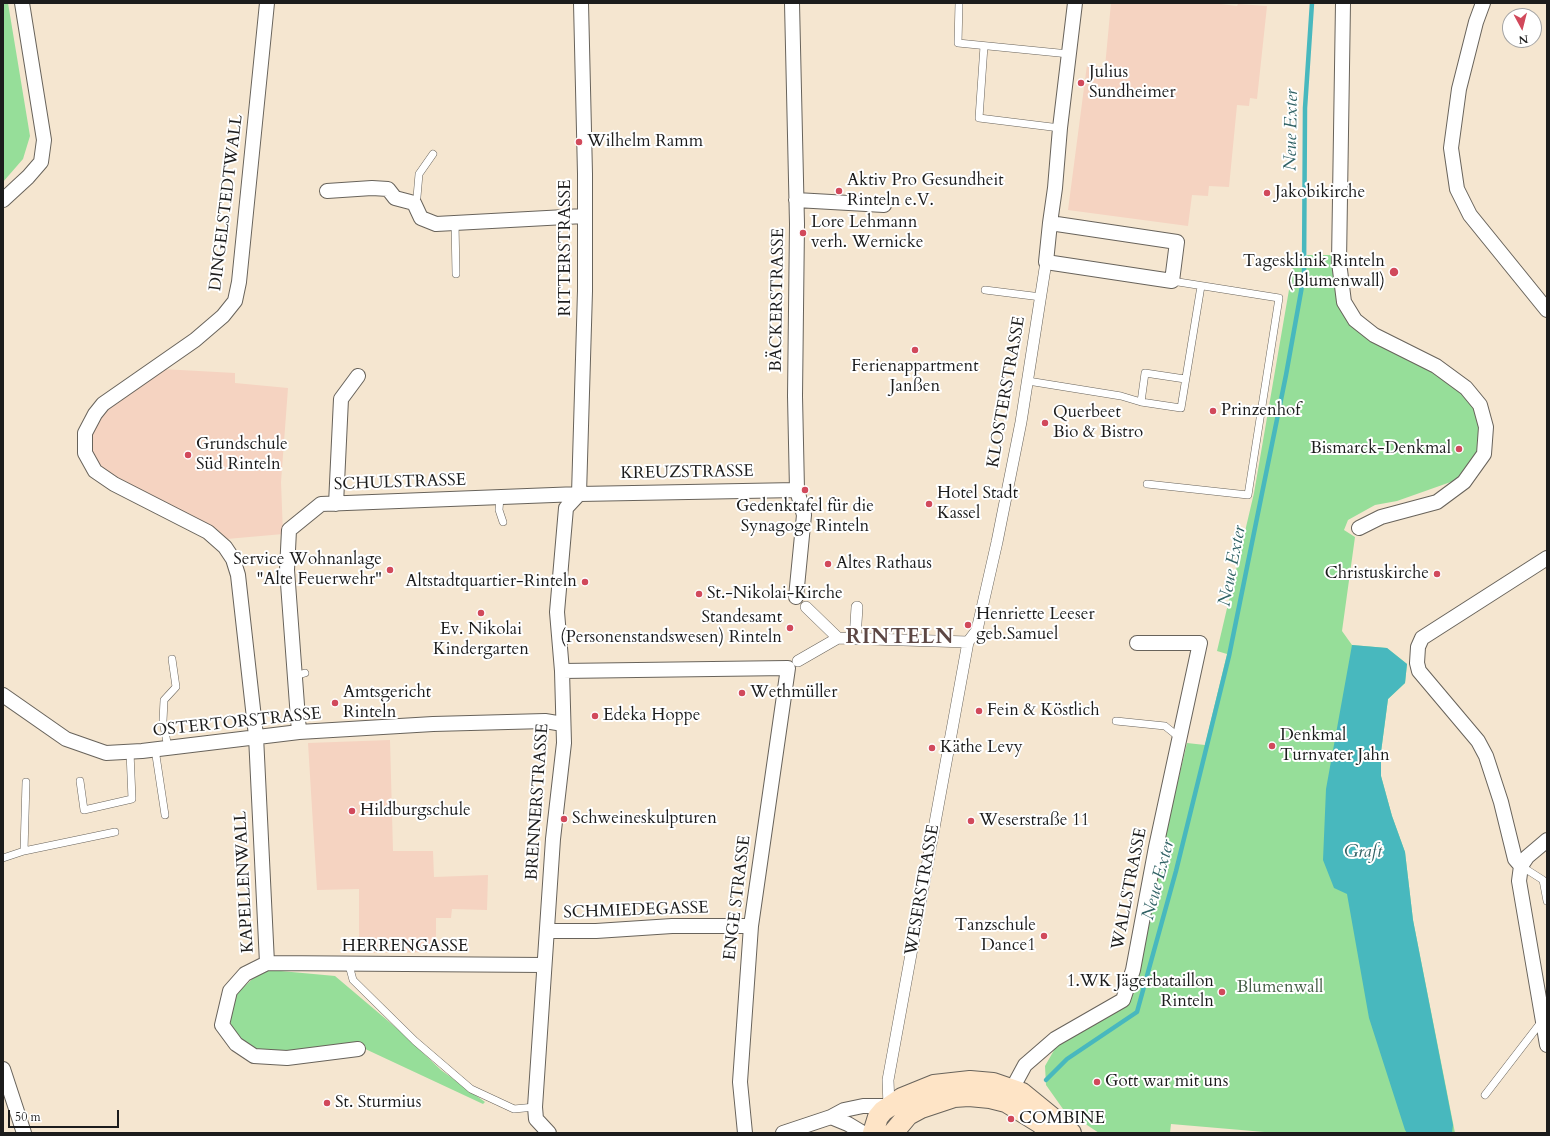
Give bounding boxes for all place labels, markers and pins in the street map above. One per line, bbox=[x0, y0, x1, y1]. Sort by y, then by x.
place label: Julius Sundheimer bbox=[1089, 63, 1176, 103]
marker: Julius Sundheimer bbox=[1076, 78, 1086, 88]
place label: Wilhelm Ramm bbox=[587, 132, 703, 152]
marker: Wilhelm Ramm bbox=[574, 137, 584, 147]
place label: Aktiv Pro Gesundheit Rinteln e.V. bbox=[847, 171, 1004, 211]
place label: Jakobikirche bbox=[1275, 183, 1365, 203]
marker: Aktiv Pro Gesundheit Rinteln e.V. bbox=[834, 186, 844, 196]
marker: Jakobikirche bbox=[1262, 188, 1272, 198]
place label: Lore Lehmann verh. Wernicke bbox=[811, 213, 923, 253]
marker: Lore Lehmann verh. Wernicke bbox=[798, 228, 808, 238]
place label: Tagesklinik Rinteln (Blumenwall) bbox=[1243, 252, 1385, 292]
marker: Tagesklinik Rinteln (Blumenwall) bbox=[1388, 266, 1400, 278]
marker: Ferienappartment Janßen bbox=[910, 345, 920, 355]
place label: Ferienappartment Janßen bbox=[851, 357, 979, 397]
place label: Prinzenhof bbox=[1221, 401, 1300, 421]
place label: Querbeet Bio & Bistro bbox=[1053, 403, 1143, 443]
marker: Prinzenhof bbox=[1208, 406, 1218, 416]
marker: Querbeet Bio & Bistro bbox=[1040, 418, 1050, 428]
place label: Grundschule Süd Rinteln bbox=[196, 435, 288, 475]
place label: Bismarck-Denkmal bbox=[1310, 439, 1451, 459]
marker: Bismarck-Denkmal bbox=[1454, 444, 1464, 454]
marker: Grundschule Süd Rinteln bbox=[183, 450, 193, 460]
place label: Hotel Stadt Kassel bbox=[937, 484, 1018, 524]
marker: Gedenktafel für die Synagoge Rinteln bbox=[800, 485, 810, 495]
place label: Gedenktafel für die Synagoge Rinteln bbox=[736, 497, 874, 537]
marker: Hotel Stadt Kassel bbox=[924, 499, 934, 509]
place label: Service Wohnanlage "Alte Feuerwehr" bbox=[233, 550, 382, 590]
place label: Altes Rathaus bbox=[836, 554, 932, 574]
marker: Altes Rathaus bbox=[823, 559, 833, 569]
place label: Christuskirche bbox=[1325, 564, 1429, 584]
marker: Service Wohnanlage "Alte Feuerwehr" bbox=[385, 565, 395, 575]
marker: Christuskirche bbox=[1432, 569, 1442, 579]
place label: Altstadtquartier-Rinteln bbox=[405, 572, 577, 592]
marker: Altstadtquartier-Rinteln bbox=[580, 577, 590, 587]
place label: St.-Nikolai-Kirche bbox=[707, 584, 843, 604]
marker: St.-Nikolai-Kirche bbox=[694, 589, 704, 599]
place label: Henriette Leeser geb.Samuel bbox=[976, 605, 1095, 645]
marker: Ev. Nikolai Kindergarten bbox=[476, 608, 486, 618]
place label: Standesamt (Personenstandswesen) Rinteln bbox=[560, 608, 782, 648]
place label: Ev. Nikolai Kindergarten bbox=[433, 620, 529, 660]
marker: Henriette Leeser geb.Samuel bbox=[963, 620, 973, 630]
marker: Standesamt (Personenstandswesen) Rinteln bbox=[785, 623, 795, 633]
place label: Amtsgericht Rinteln bbox=[343, 683, 431, 723]
place label: Wethmüller bbox=[750, 683, 837, 703]
marker: Wethmüller bbox=[737, 688, 747, 698]
marker: Amtsgericht Rinteln bbox=[330, 698, 340, 708]
place label: Fein & Köstlich bbox=[987, 701, 1100, 721]
place label: Edeka Hoppe bbox=[603, 706, 700, 726]
marker: Fein & Köstlich bbox=[974, 706, 984, 716]
marker: Edeka Hoppe bbox=[590, 711, 600, 721]
place label: Denkmal Turnvater Jahn bbox=[1280, 726, 1390, 766]
place label: Käthe Levy bbox=[940, 738, 1023, 758]
marker: Denkmal Turnvater Jahn bbox=[1267, 741, 1277, 751]
marker: Käthe Levy bbox=[927, 743, 937, 753]
place label: Hildburgschule bbox=[360, 801, 471, 821]
marker: Hildburgschule bbox=[347, 806, 357, 816]
place label: Schweineskulpturen bbox=[572, 809, 717, 829]
place label: Weserstraße 11 bbox=[979, 811, 1090, 831]
marker: Schweineskulpturen bbox=[559, 814, 569, 824]
marker: Weserstraße 11 bbox=[966, 816, 976, 826]
place label: Tanzschule Dance1 bbox=[955, 916, 1036, 956]
marker: Tanzschule Dance1 bbox=[1039, 931, 1049, 941]
place label: 1.WK Jägerbataillon Rinteln bbox=[1067, 972, 1214, 1012]
marker: 1.WK Jägerbataillon Rinteln bbox=[1217, 987, 1227, 997]
place label: Gott war mit uns bbox=[1105, 1072, 1228, 1092]
marker: Gott war mit uns bbox=[1092, 1077, 1102, 1087]
place label: St. Sturmius bbox=[335, 1093, 421, 1113]
marker: St. Sturmius bbox=[322, 1098, 332, 1108]
place label: COMBINE bbox=[1019, 1109, 1105, 1129]
marker: COMBINE bbox=[1006, 1114, 1016, 1124]

